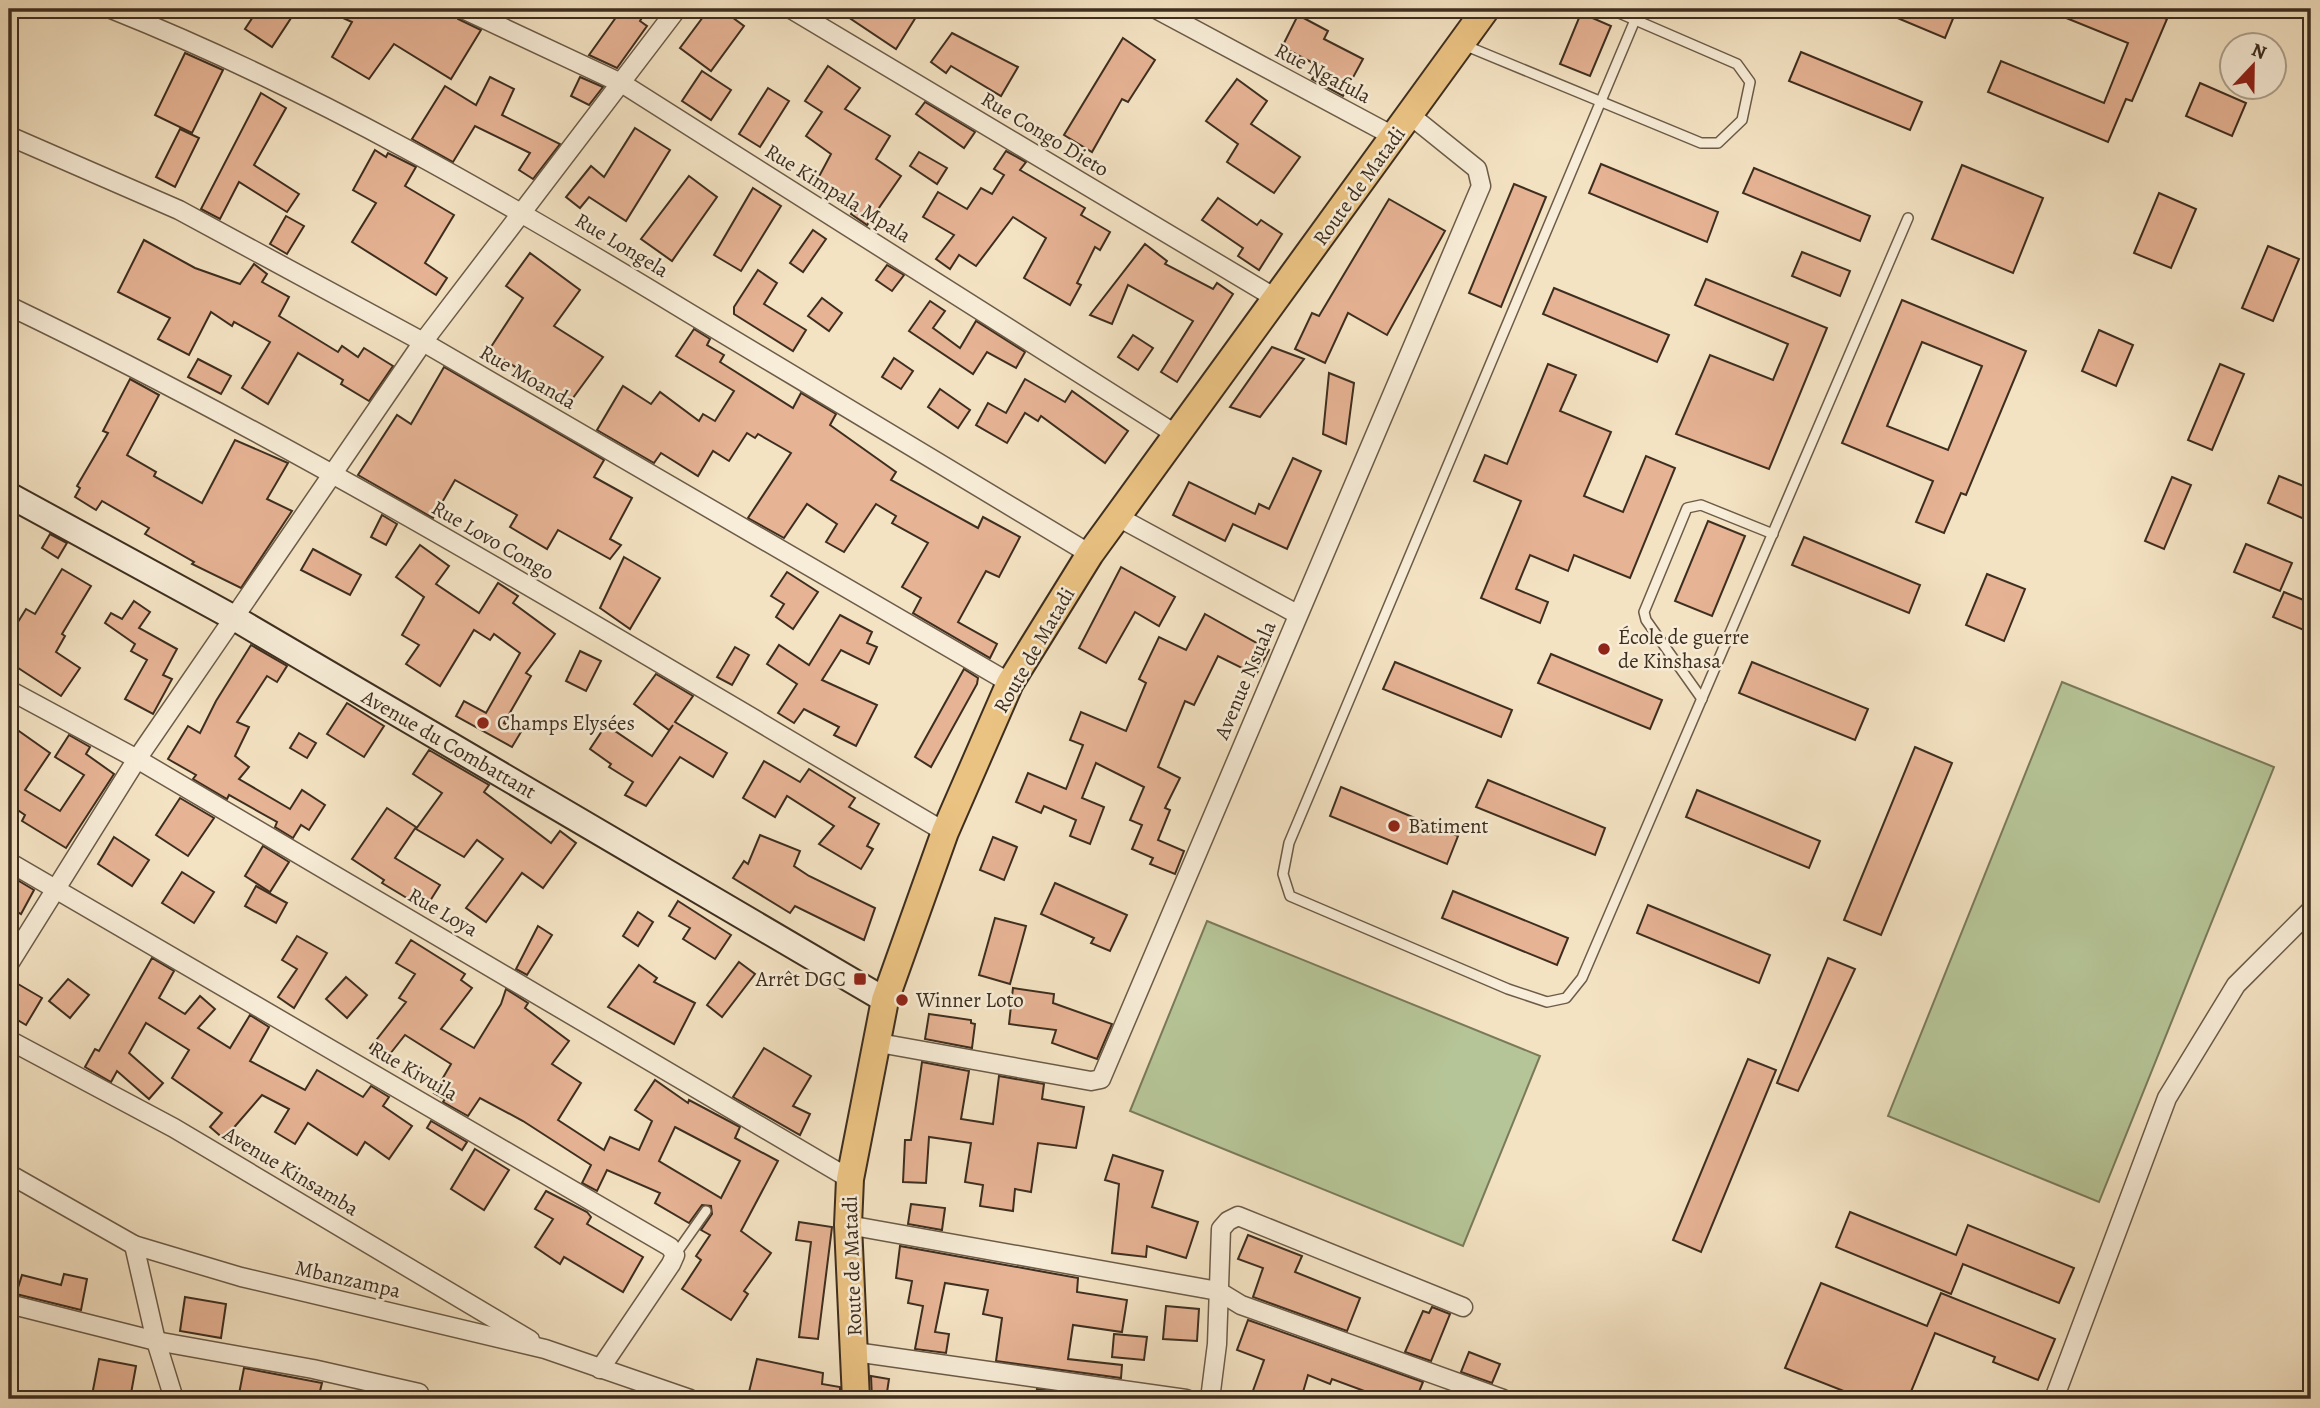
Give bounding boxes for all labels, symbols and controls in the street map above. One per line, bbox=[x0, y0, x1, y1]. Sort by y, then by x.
north arrow bbox=[2218, 32, 2288, 102]
street label: Rue Ngafula bbox=[1270, 36, 1376, 110]
text: N bbox=[2248, 37, 2270, 66]
street label: Rue Congo Dieto bbox=[976, 85, 1114, 183]
street label: Route de Matadi bbox=[1306, 121, 1412, 251]
street label: Rue Kimpala Mpala bbox=[760, 137, 917, 249]
street label: Rue Longela bbox=[570, 206, 674, 284]
street label: Rue Moanda bbox=[475, 338, 582, 416]
street label: Rue Lovo Congo bbox=[427, 494, 559, 586]
street label: Route de Matadi bbox=[987, 582, 1081, 718]
street label: Avenue Nsuala bbox=[1207, 616, 1283, 744]
place label: École de guerre de Kinshasa bbox=[1618, 623, 1749, 675]
marker: École de guerre de Kinshasa bbox=[1596, 641, 1612, 657]
street label: Avenue du Combattant bbox=[356, 682, 541, 805]
place label: Champs Elysées bbox=[497, 709, 635, 737]
marker: Champs Elysées bbox=[475, 715, 491, 731]
place label: Batiment bbox=[1408, 812, 1489, 840]
marker: Batiment bbox=[1386, 818, 1402, 834]
street label: Rue Loya bbox=[403, 881, 483, 943]
place label: Arrêt DGC bbox=[755, 965, 846, 993]
marker: Arrêt DGC bbox=[852, 971, 868, 987]
place label: Winner Loto bbox=[915, 986, 1024, 1014]
marker: Winner Loto bbox=[894, 992, 910, 1008]
street label: Rue Kivuila bbox=[365, 1034, 464, 1108]
street label: Avenue Kinsamba bbox=[217, 1119, 364, 1223]
street label: Route de Matadi bbox=[836, 1195, 868, 1337]
street label: Mbanzampa bbox=[292, 1253, 404, 1305]

